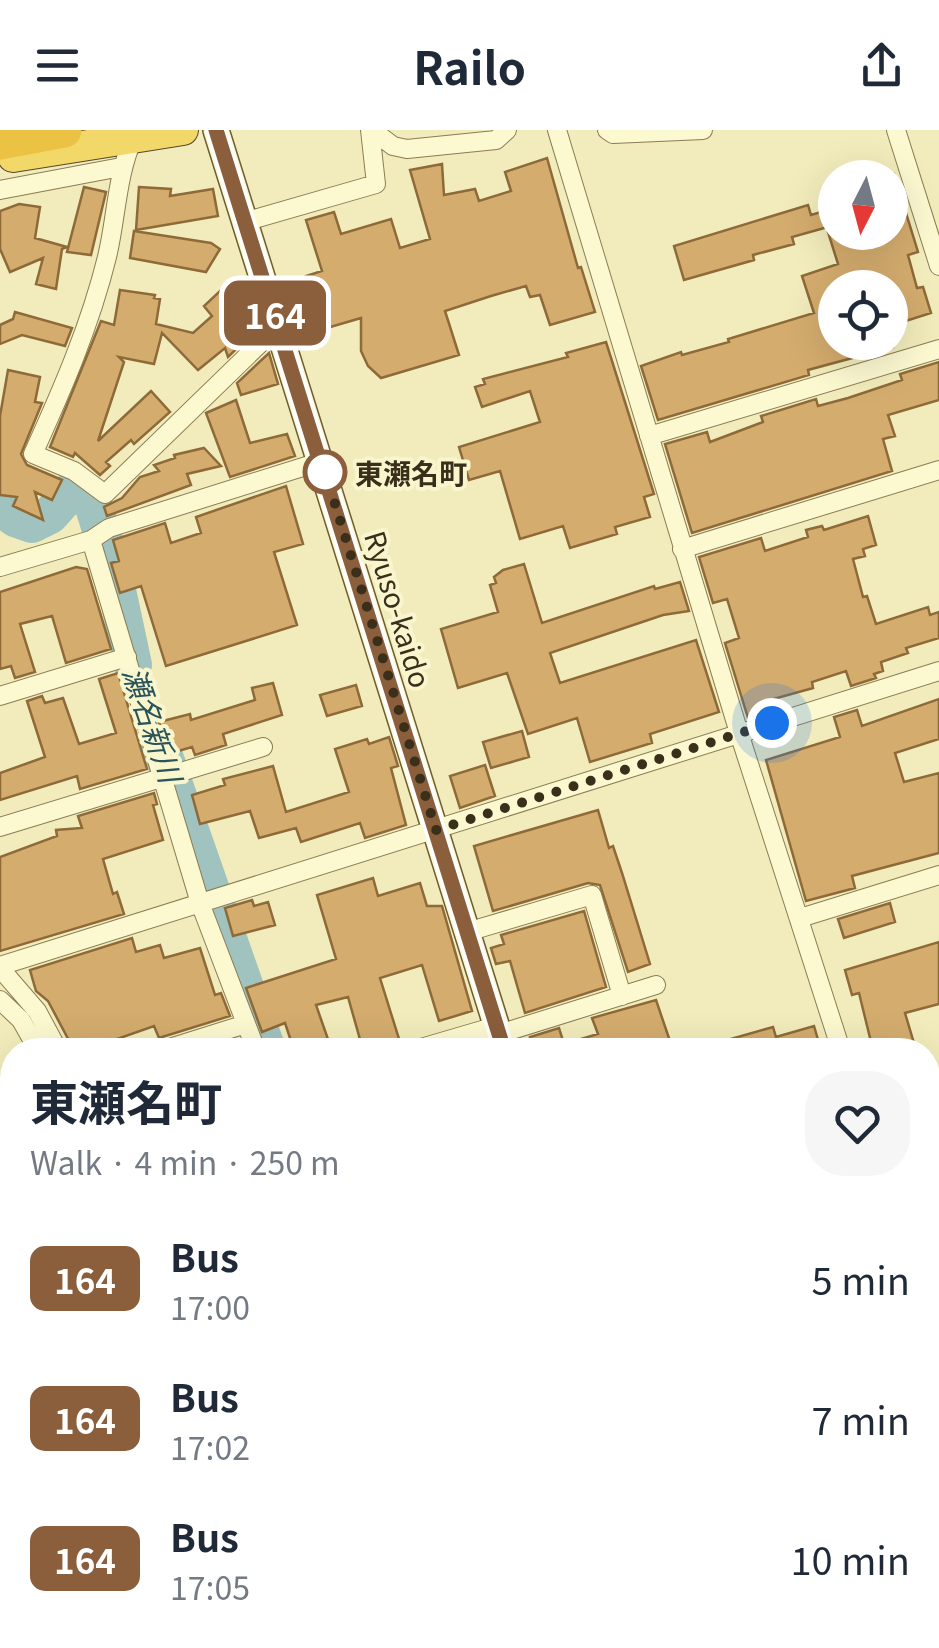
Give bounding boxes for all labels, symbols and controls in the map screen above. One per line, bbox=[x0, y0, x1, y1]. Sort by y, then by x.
text: Railo bbox=[413, 33, 526, 98]
icon: menu bbox=[30, 38, 85, 93]
icon: share bbox=[854, 38, 909, 93]
north arrow bbox=[818, 160, 908, 250]
map controls bbox=[818, 160, 908, 360]
button: locate bbox=[818, 270, 908, 360]
line badge: 164 bbox=[218, 280, 332, 346]
text: 164 bbox=[244, 288, 306, 339]
marker: 東瀬名町 bbox=[304, 451, 346, 493]
place label: 東瀬名町 bbox=[355, 452, 467, 492]
street label: Ryuso-kaido bbox=[356, 526, 442, 692]
water label: 瀬名新川 bbox=[114, 660, 195, 791]
your location bbox=[747, 698, 797, 748]
text: 東瀬名町 bbox=[30, 1065, 222, 1135]
button: heart bbox=[805, 1071, 910, 1176]
text: Walk · 4 min · 250 m bbox=[30, 1138, 340, 1184]
text: Bus bbox=[170, 1228, 239, 1283]
text: 5 min bbox=[812, 1251, 910, 1306]
text: 164 bbox=[54, 1253, 116, 1304]
text: 17:00 bbox=[170, 1283, 250, 1329]
text: Bus bbox=[170, 1368, 239, 1423]
text: 7 min bbox=[812, 1391, 910, 1446]
text: 164 bbox=[54, 1393, 116, 1444]
text: 17:02 bbox=[170, 1423, 250, 1469]
text: Bus bbox=[170, 1508, 239, 1563]
text: 10 min bbox=[790, 1531, 910, 1586]
text: 164 bbox=[54, 1533, 116, 1584]
text: 17:05 bbox=[170, 1563, 250, 1609]

